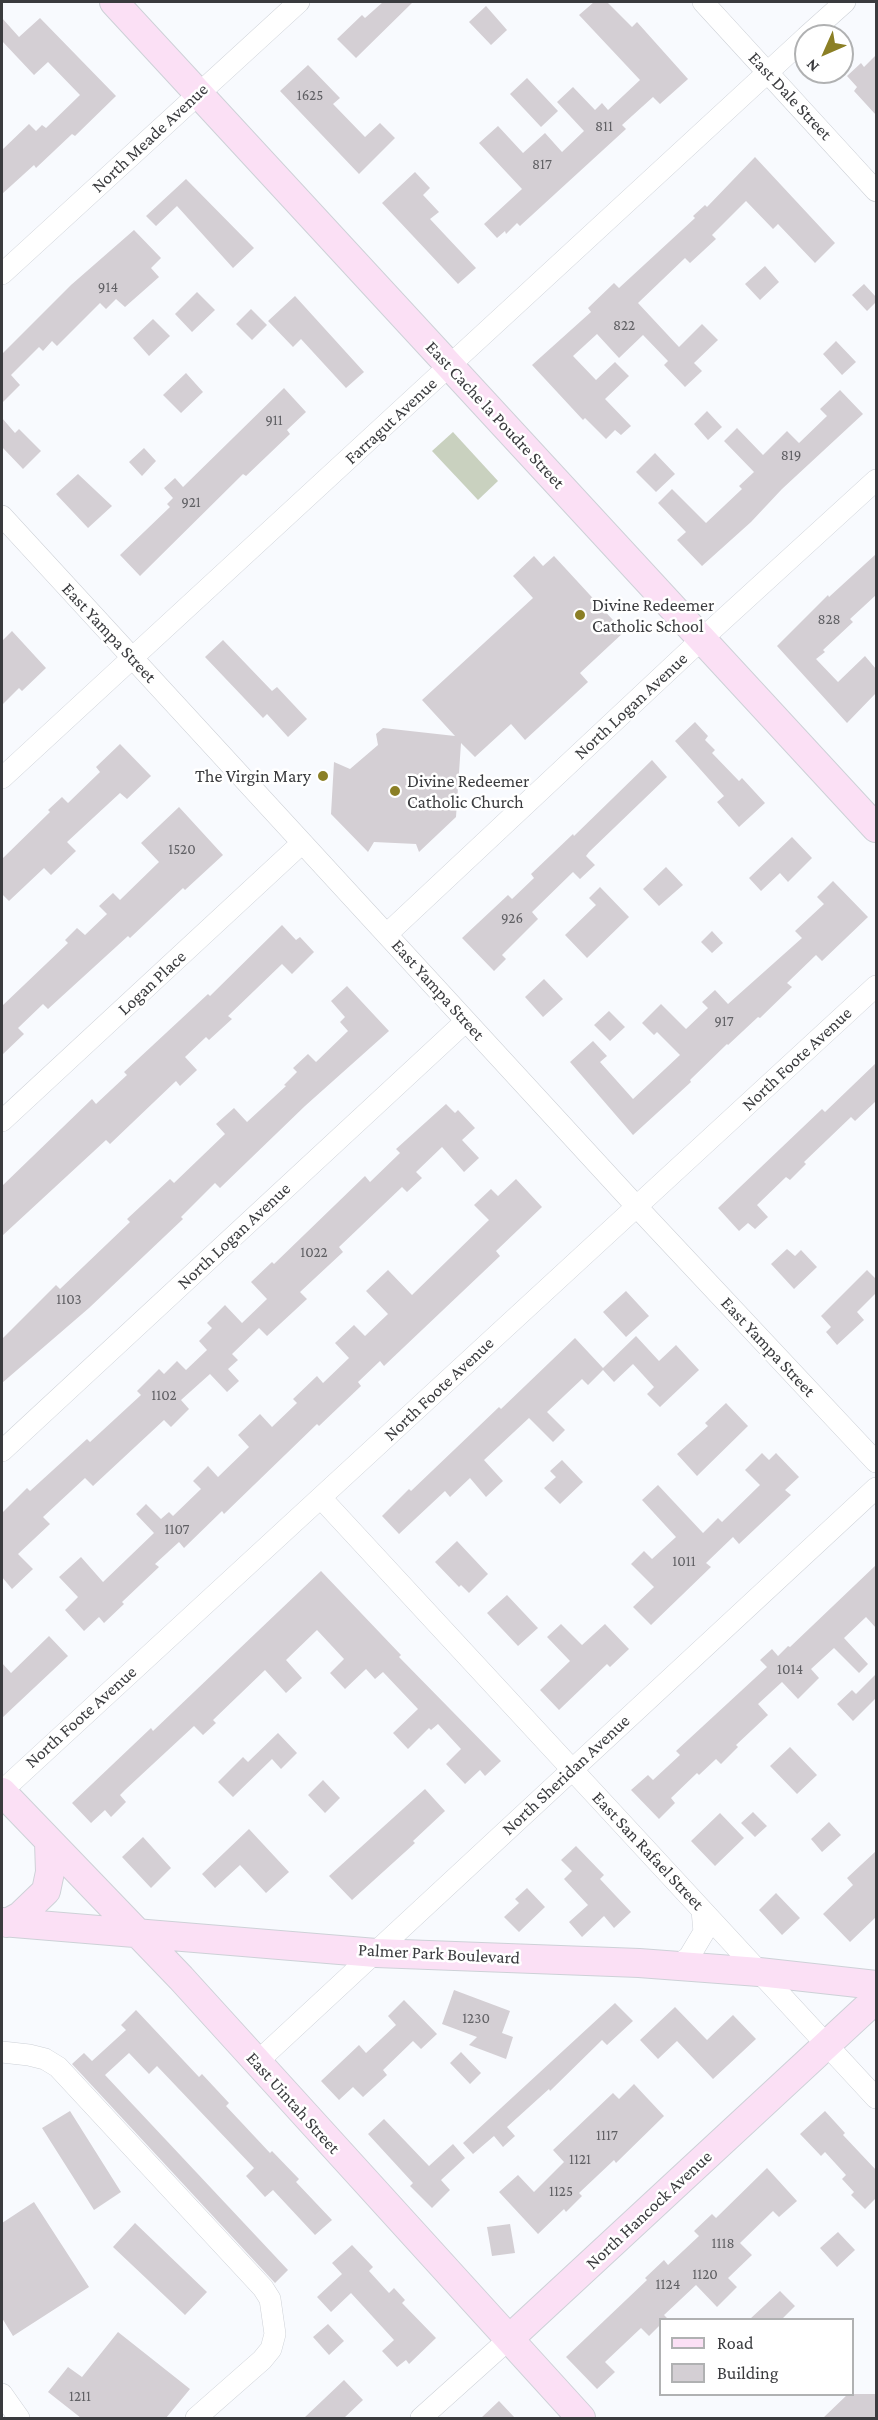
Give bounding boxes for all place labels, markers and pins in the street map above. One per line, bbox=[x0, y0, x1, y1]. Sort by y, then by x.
place label: Divine Redeemer Catholic School bbox=[592, 594, 714, 636]
marker: Divine Redeemer Catholic School bbox=[573, 608, 587, 622]
place label: The Virgin Mary bbox=[195, 765, 311, 787]
marker: The Virgin Mary bbox=[316, 769, 330, 783]
place label: Divine Redeemer Catholic Church bbox=[407, 770, 529, 812]
marker: Divine Redeemer Catholic Church bbox=[388, 784, 402, 798]

